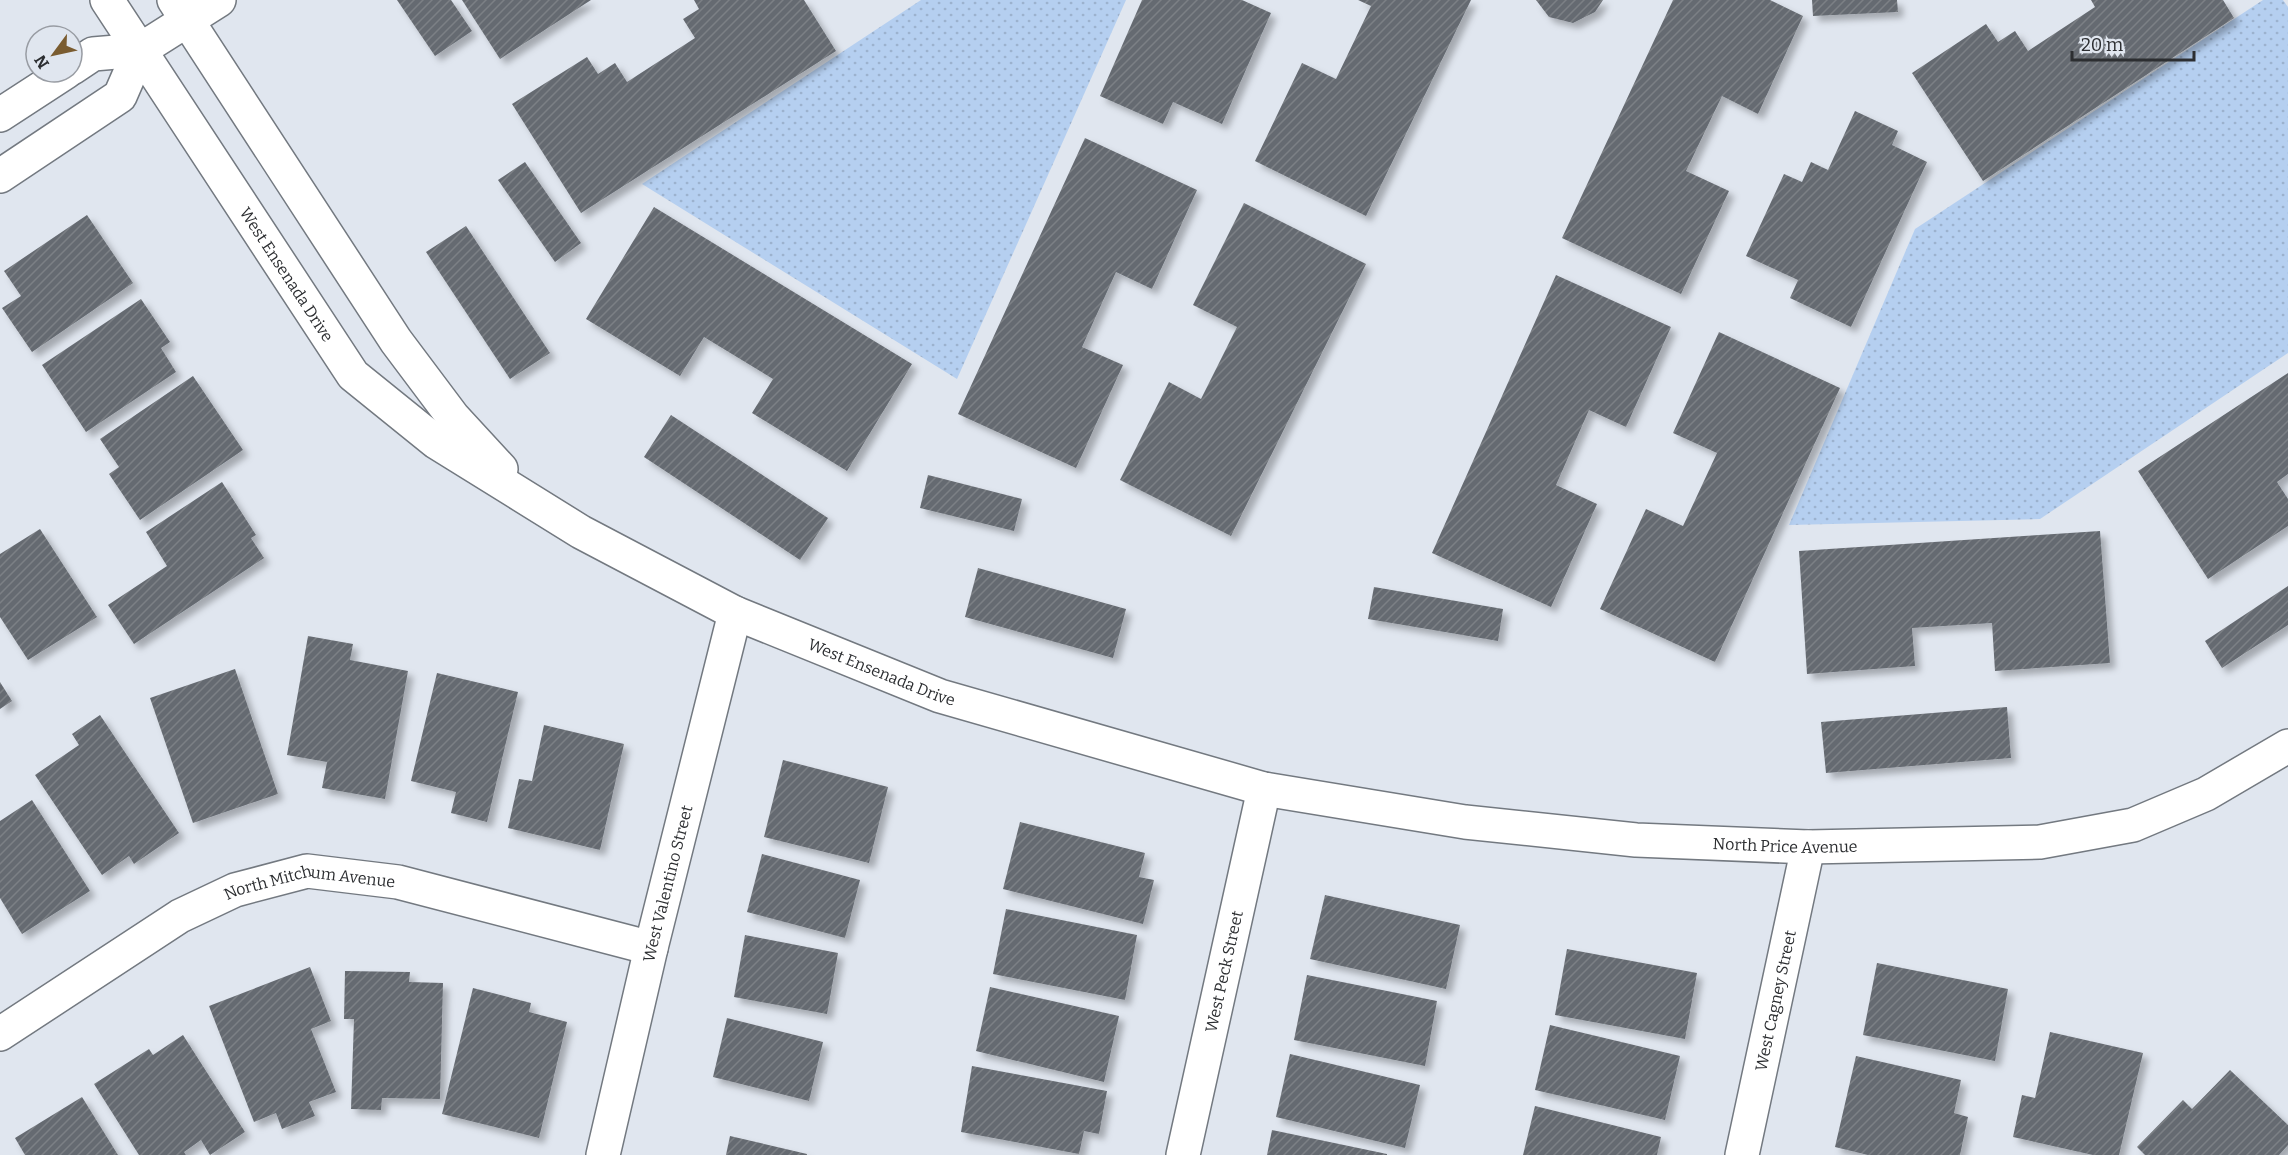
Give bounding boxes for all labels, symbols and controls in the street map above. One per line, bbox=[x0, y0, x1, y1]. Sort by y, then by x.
north arrow bbox=[24, 24, 84, 84]
scale bar bbox=[2072, 24, 2194, 62]
text: 20 m bbox=[2081, 34, 2123, 56]
text: N bbox=[31, 52, 53, 72]
street label: West Ensenada Drive bbox=[236, 204, 338, 345]
street label: West Ensenada Drive bbox=[805, 634, 957, 709]
street label: West Valentino Street bbox=[639, 803, 696, 964]
street label: North Price Avenue bbox=[1712, 834, 1858, 857]
street label: North Mitchum Avenue bbox=[221, 861, 396, 903]
street label: West Peck Street bbox=[1201, 909, 1246, 1034]
street label: West Cagney Street bbox=[1751, 928, 1799, 1073]

